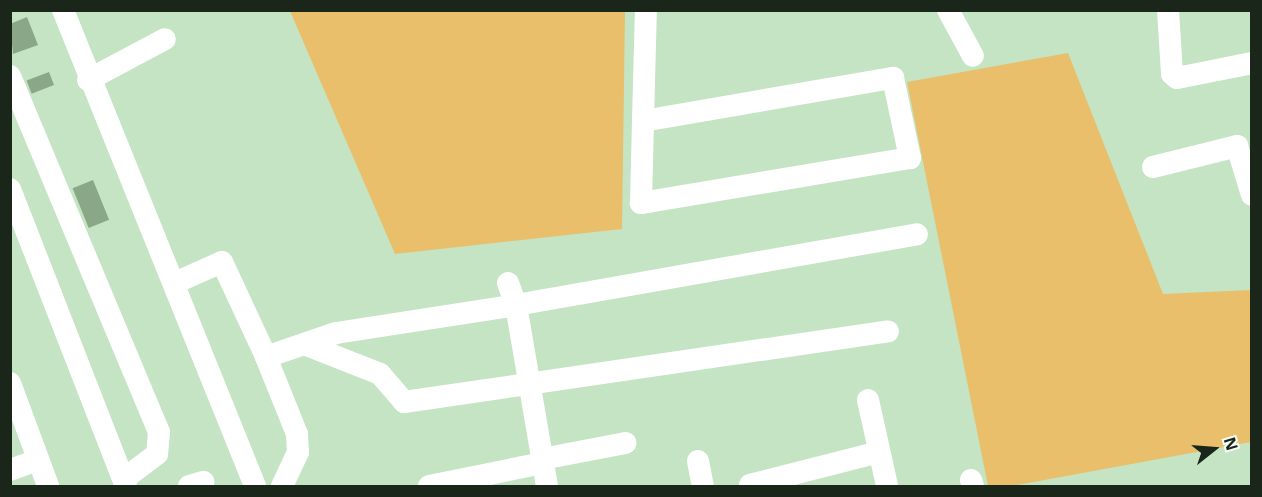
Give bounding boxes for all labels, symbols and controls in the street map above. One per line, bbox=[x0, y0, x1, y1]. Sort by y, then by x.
north arrow bbox=[1184, 419, 1244, 479]
text: N bbox=[1219, 434, 1244, 453]

